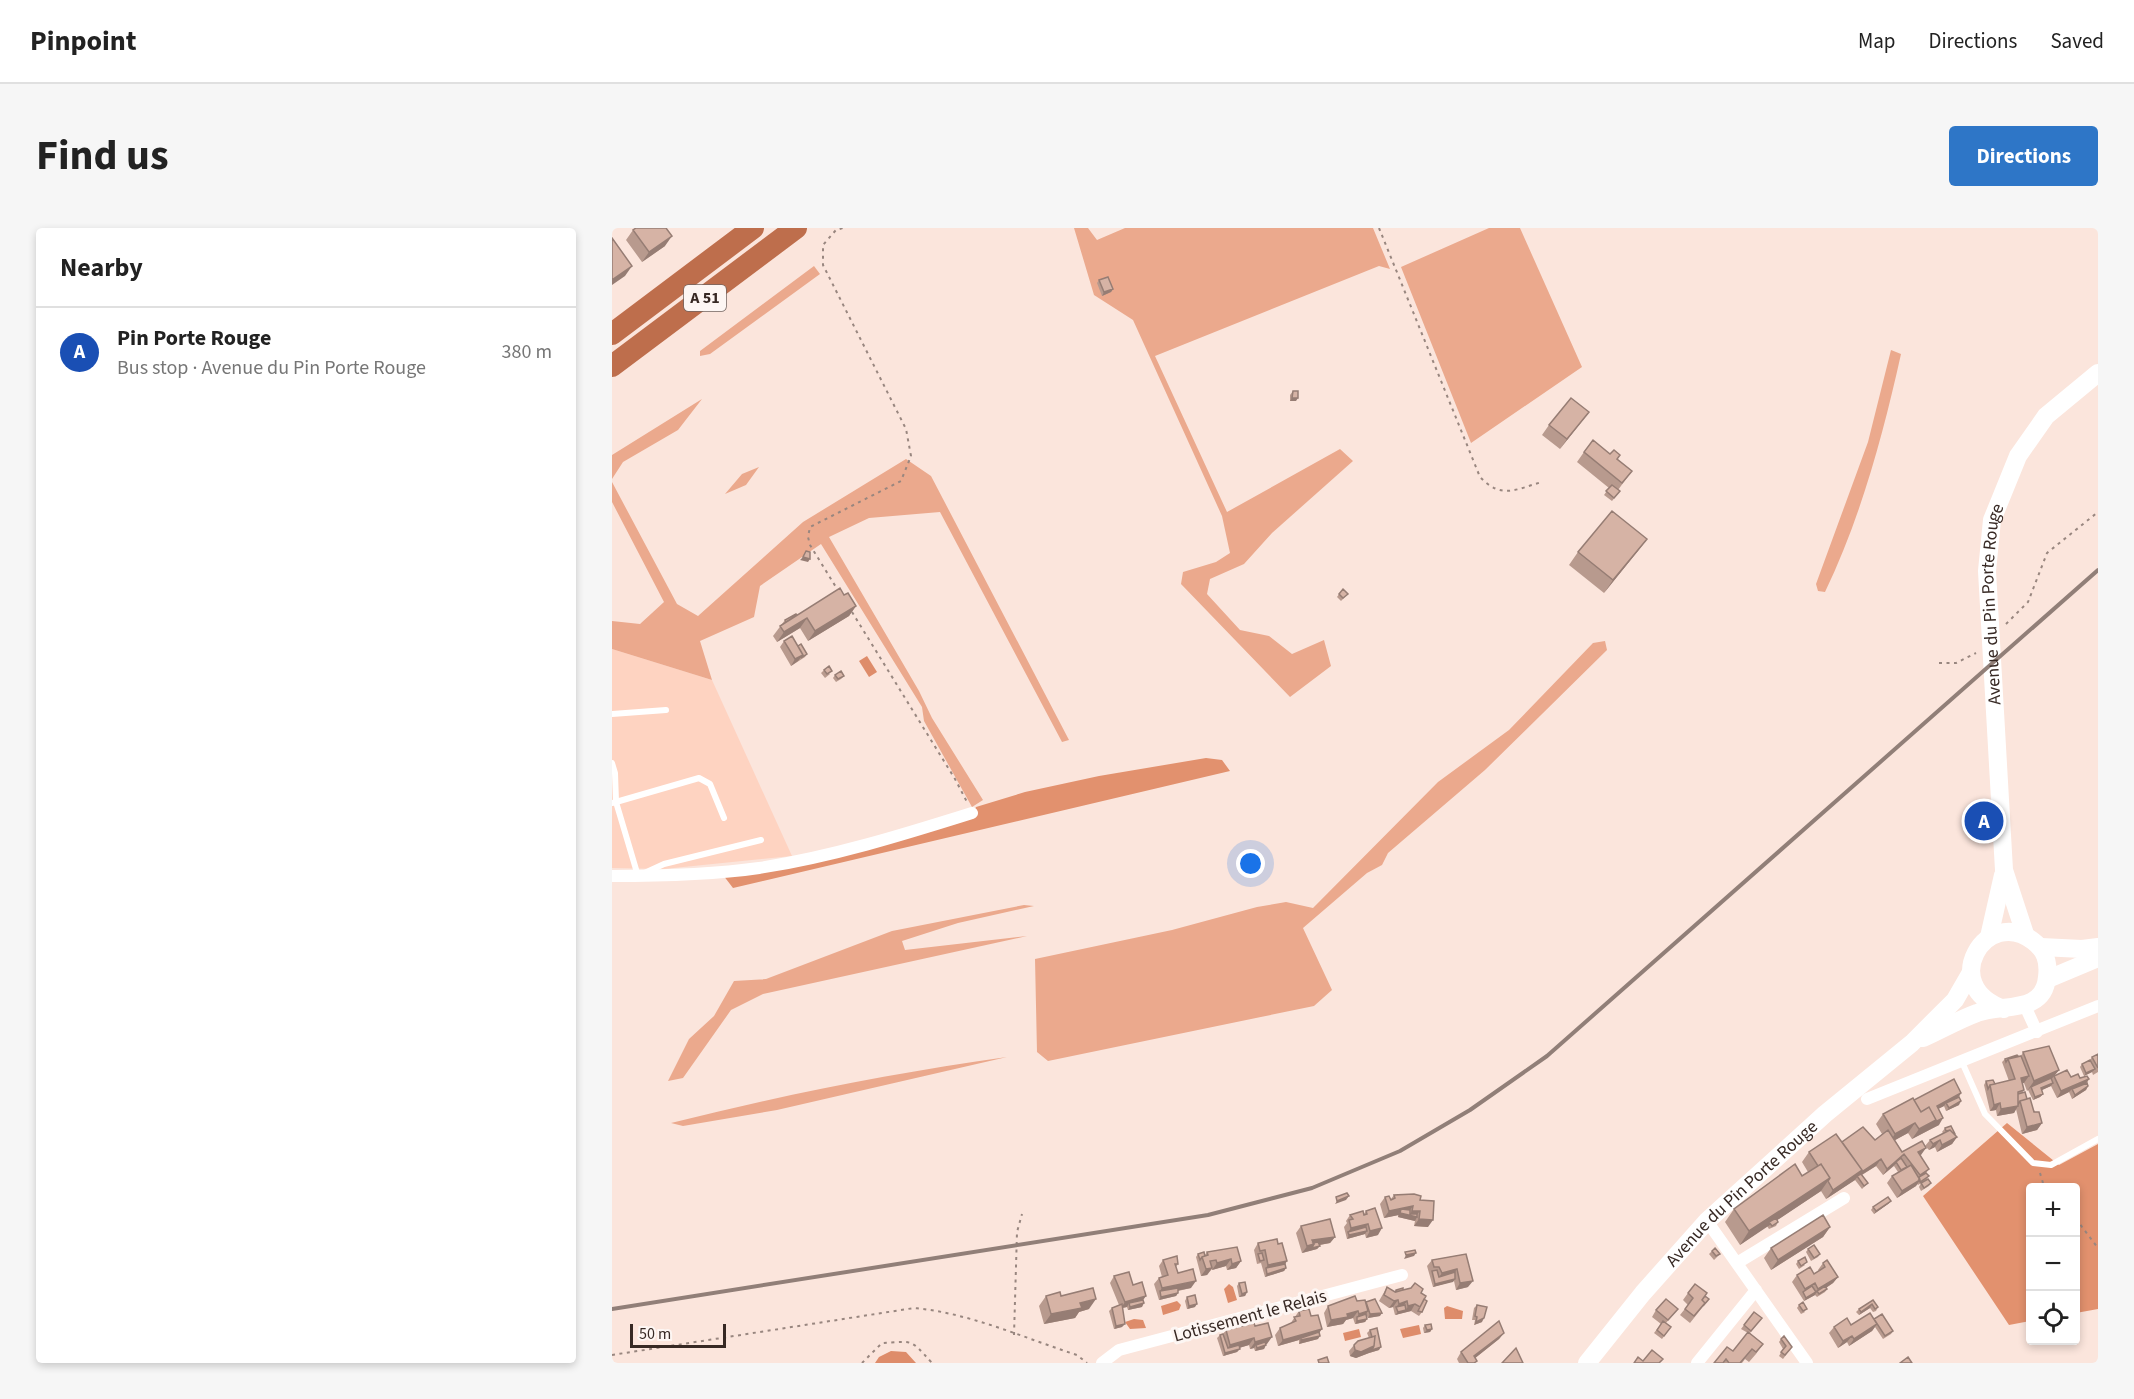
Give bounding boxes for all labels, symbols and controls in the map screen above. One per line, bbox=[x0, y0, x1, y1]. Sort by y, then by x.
text: Pinpoint bbox=[30, 21, 137, 61]
text: Map bbox=[1858, 26, 1896, 56]
text: Directions bbox=[1929, 26, 2017, 56]
text: Saved bbox=[2050, 26, 2104, 56]
text: Find us bbox=[36, 126, 169, 186]
button: Directions bbox=[1949, 126, 2098, 186]
text: Nearby bbox=[60, 249, 143, 286]
road number: A 51 bbox=[684, 285, 726, 311]
text: Pin Porte Rouge bbox=[117, 322, 271, 354]
text: A bbox=[74, 338, 85, 366]
text: 380 m bbox=[502, 338, 552, 366]
text: Bus stop · Avenue du Pin Porte Rouge bbox=[117, 354, 426, 382]
street label: Avenue du Pin Porte Rouge bbox=[1974, 499, 2010, 705]
pin: A bbox=[1964, 798, 2004, 844]
your location bbox=[1236, 849, 1265, 878]
street label: Avenue du Pin Porte Rouge bbox=[1660, 1114, 1823, 1272]
map controls bbox=[2026, 1183, 2080, 1345]
button: + bbox=[2026, 1183, 2080, 1237]
button: − bbox=[2026, 1237, 2080, 1291]
street label: Lotissement le Relais bbox=[1171, 1284, 1329, 1348]
button: locate bbox=[2026, 1291, 2080, 1345]
scale bar bbox=[630, 1321, 726, 1348]
text: 50 m bbox=[639, 1323, 671, 1345]

